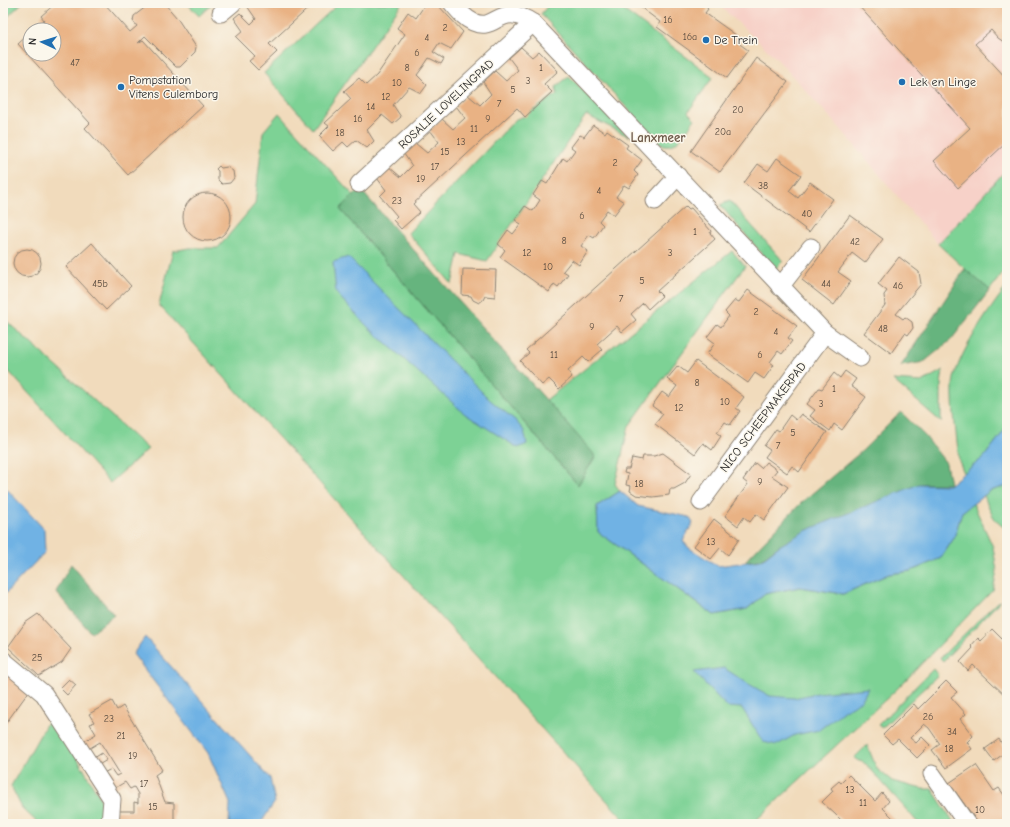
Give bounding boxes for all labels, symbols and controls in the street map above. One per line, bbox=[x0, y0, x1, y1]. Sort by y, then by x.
house number: 16 bbox=[663, 14, 673, 26]
north arrow bbox=[22, 22, 62, 62]
house number: 2 bbox=[442, 22, 448, 34]
house number: 16a bbox=[683, 31, 697, 43]
house number: 4 bbox=[425, 32, 430, 44]
place label: De Trein bbox=[714, 33, 758, 47]
marker: De Trein bbox=[701, 35, 711, 45]
text: N bbox=[26, 37, 39, 45]
house number: 6 bbox=[414, 47, 420, 59]
street label: ROSALIE LOVELINGPAD bbox=[395, 56, 497, 152]
house number: 47 bbox=[70, 57, 80, 69]
house number: 8 bbox=[404, 62, 410, 74]
house number: 1 bbox=[539, 62, 543, 74]
place label: Pompstation Vitens Culemborg bbox=[129, 73, 219, 101]
house number: 3 bbox=[525, 75, 531, 87]
place label: Lek en Linge bbox=[910, 75, 976, 89]
house number: 10 bbox=[392, 77, 402, 89]
marker: Lek en Linge bbox=[897, 77, 907, 87]
marker: Pompstation Vitens Culemborg bbox=[116, 82, 126, 92]
house number: 5 bbox=[510, 84, 516, 96]
house number: 12 bbox=[381, 91, 391, 103]
house number: 7 bbox=[497, 98, 502, 110]
house number: 14 bbox=[367, 101, 376, 113]
house number: 20 bbox=[732, 104, 744, 116]
house number: 16 bbox=[353, 113, 363, 125]
house number: 9 bbox=[485, 113, 491, 125]
house number: 11 bbox=[470, 123, 478, 135]
house number: 20a bbox=[715, 126, 731, 138]
house number: 18 bbox=[335, 127, 345, 139]
district label: Lanxmeer bbox=[630, 130, 686, 145]
house number: 13 bbox=[456, 136, 466, 148]
house number: 15 bbox=[440, 146, 450, 158]
house number: 2 bbox=[612, 157, 618, 169]
house number: 17 bbox=[431, 161, 440, 173]
house number: 19 bbox=[416, 173, 426, 185]
house number: 38 bbox=[758, 180, 768, 192]
house number: 4 bbox=[597, 185, 602, 197]
house number: 23 bbox=[392, 195, 402, 207]
house number: 40 bbox=[802, 208, 812, 220]
house number: 6 bbox=[579, 210, 585, 222]
house number: 1 bbox=[693, 226, 697, 238]
house number: 8 bbox=[561, 235, 567, 247]
house number: 42 bbox=[850, 236, 860, 248]
house number: 12 bbox=[522, 247, 532, 259]
house number: 3 bbox=[667, 247, 673, 259]
house number: 10 bbox=[543, 261, 553, 273]
house number: 5 bbox=[639, 275, 645, 287]
house number: 45b bbox=[92, 278, 108, 290]
house number: 44 bbox=[821, 278, 831, 290]
house number: 46 bbox=[893, 280, 903, 292]
house number: 7 bbox=[619, 293, 624, 305]
house number: 2 bbox=[753, 306, 759, 318]
house number: 9 bbox=[589, 321, 595, 333]
house number: 48 bbox=[878, 323, 888, 335]
house number: 4 bbox=[774, 326, 779, 338]
house number: 11 bbox=[550, 349, 558, 361]
house number: 6 bbox=[757, 349, 763, 361]
street label: NICO SCHEEPMAKERPAD bbox=[717, 359, 809, 475]
house number: 8 bbox=[694, 377, 700, 389]
house number: 1 bbox=[832, 383, 836, 395]
house number: 10 bbox=[720, 396, 730, 408]
house number: 3 bbox=[818, 398, 824, 410]
house number: 12 bbox=[674, 402, 684, 414]
house number: 5 bbox=[790, 427, 796, 439]
house number: 7 bbox=[776, 440, 781, 452]
house number: 9 bbox=[757, 476, 763, 488]
house number: 18 bbox=[634, 478, 644, 490]
house number: 13 bbox=[706, 536, 716, 548]
house number: 25 bbox=[32, 652, 42, 664]
house number: 26 bbox=[923, 711, 933, 723]
house number: 23 bbox=[104, 713, 114, 725]
house number: 34 bbox=[947, 726, 957, 738]
house number: 21 bbox=[116, 730, 126, 742]
house number: 18 bbox=[944, 743, 954, 755]
house number: 19 bbox=[128, 750, 138, 762]
house number: 17 bbox=[140, 778, 149, 790]
house number: 13 bbox=[845, 784, 855, 796]
house number: 11 bbox=[859, 797, 867, 809]
house number: 15 bbox=[148, 801, 158, 813]
house number: 10 bbox=[975, 804, 985, 816]

